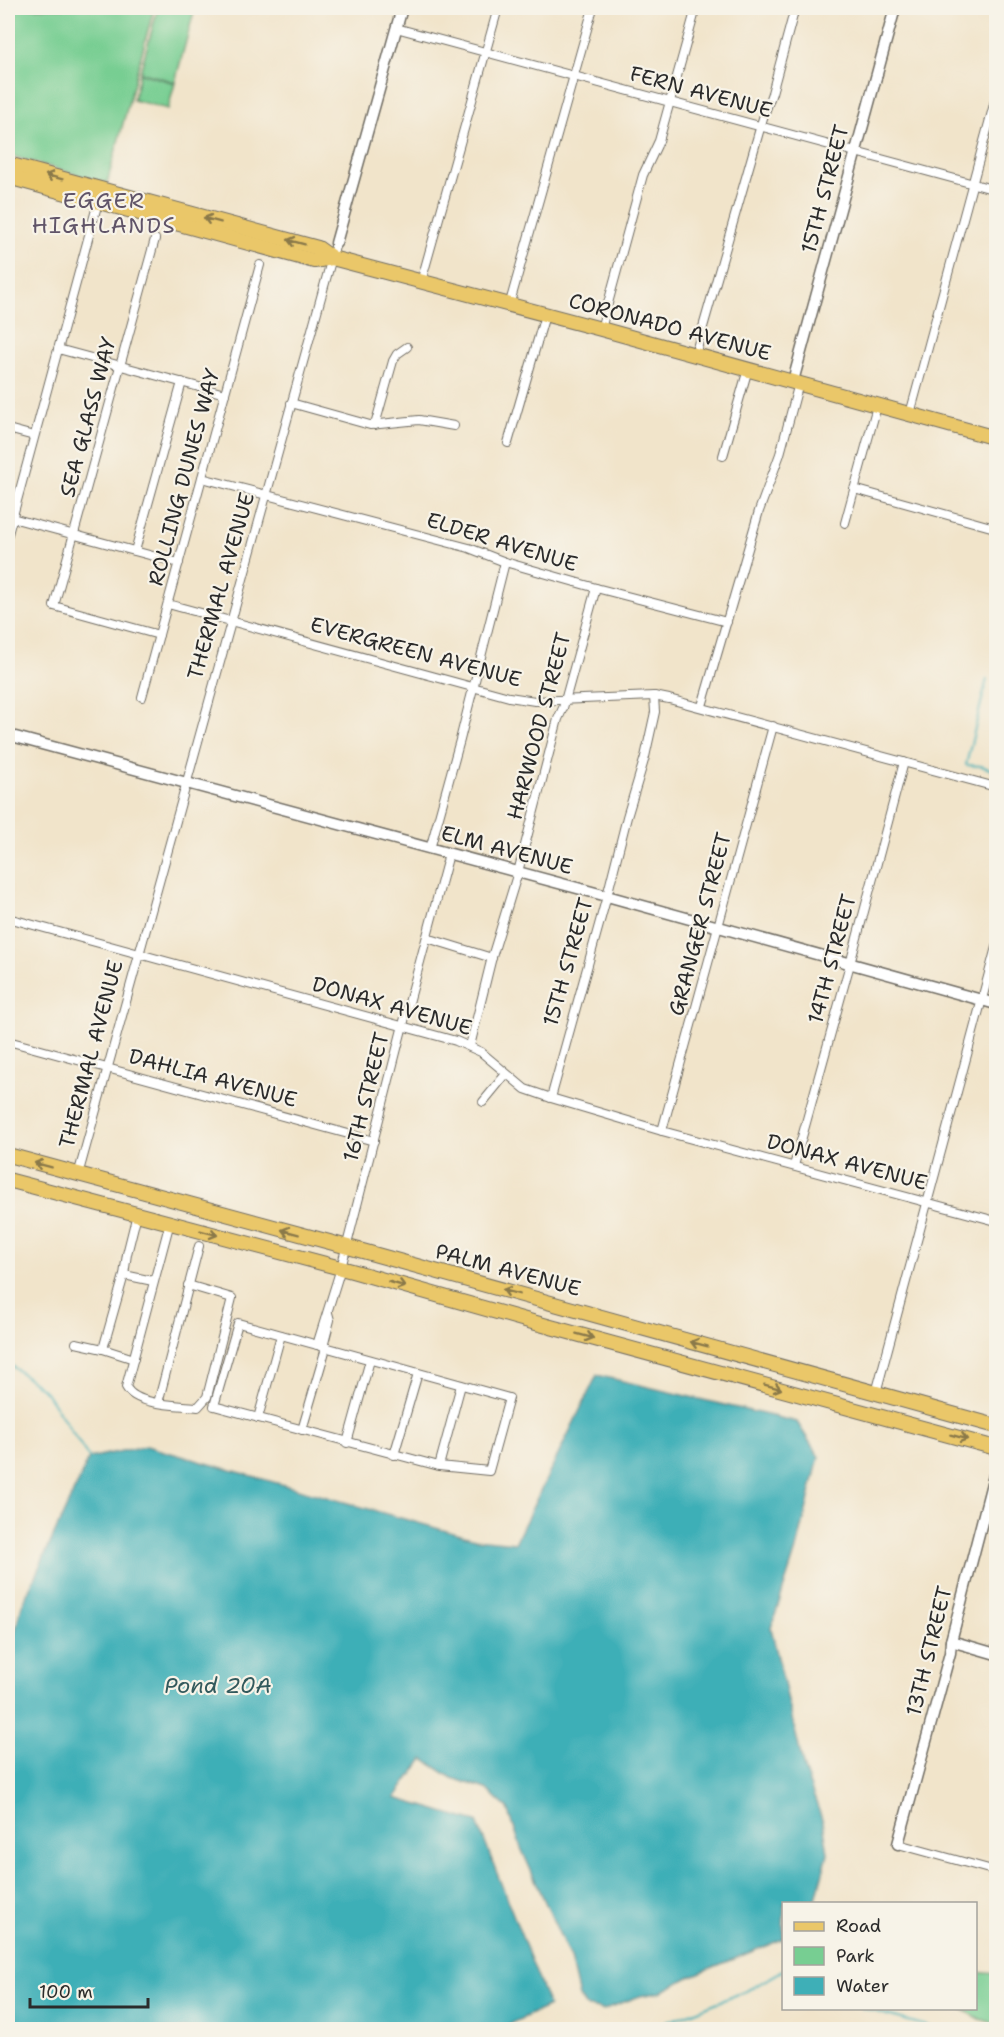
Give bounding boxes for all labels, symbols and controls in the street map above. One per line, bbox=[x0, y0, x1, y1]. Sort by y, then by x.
street label: FERN AVENUE bbox=[627, 60, 775, 124]
street label: 15TH STREET bbox=[794, 121, 856, 257]
one-way arrow bbox=[45, 171, 64, 182]
district label: EGGER HIGHLANDS bbox=[32, 186, 176, 240]
one-way arrow bbox=[203, 214, 222, 225]
one-way arrow bbox=[287, 236, 306, 247]
street label: CORONADO AVENUE bbox=[566, 287, 774, 367]
street label: SEA GLASS WAY bbox=[53, 333, 123, 500]
street label: ROLLING DUNES WAY bbox=[141, 365, 227, 589]
street label: THERMAL AVENUE bbox=[181, 489, 261, 683]
street label: ELDER AVENUE bbox=[423, 506, 581, 578]
street label: EVERGREEN AVENUE bbox=[307, 610, 525, 694]
street label: HARWOOD STREET bbox=[501, 629, 577, 823]
street label: ELM AVENUE bbox=[438, 819, 576, 881]
street label: GRANGER STREET bbox=[662, 829, 738, 1019]
street label: 14TH STREET bbox=[801, 891, 863, 1027]
street label: 15TH STREET bbox=[536, 895, 600, 1029]
street label: THERMAL AVENUE bbox=[52, 957, 130, 1151]
street label: DONAX AVENUE bbox=[309, 970, 475, 1042]
street label: 16TH STREET bbox=[336, 1029, 396, 1165]
street label: DAHLIA AVENUE bbox=[126, 1042, 300, 1114]
street label: DONAX AVENUE bbox=[764, 1127, 930, 1197]
one-way arrow bbox=[33, 1159, 52, 1170]
one-way arrow bbox=[281, 1225, 300, 1237]
one-way arrow bbox=[199, 1228, 218, 1239]
street label: PALM AVENUE bbox=[432, 1237, 584, 1303]
one-way arrow bbox=[388, 1279, 407, 1290]
one-way arrow bbox=[501, 1286, 520, 1297]
one-way arrow bbox=[575, 1331, 594, 1343]
one-way arrow bbox=[689, 1338, 708, 1349]
one-way arrow bbox=[764, 1382, 783, 1394]
one-way arrow bbox=[949, 1432, 968, 1443]
street label: 13TH STREET bbox=[899, 1583, 959, 1719]
water label: Pond 20A bbox=[165, 1671, 271, 1700]
legend bbox=[782, 1902, 977, 2010]
text: Road bbox=[836, 1914, 881, 1938]
text: Park bbox=[836, 1944, 875, 1968]
scale bar bbox=[30, 1971, 148, 2009]
text: Water bbox=[836, 1974, 889, 1998]
text: 100 m bbox=[39, 1980, 93, 2004]

